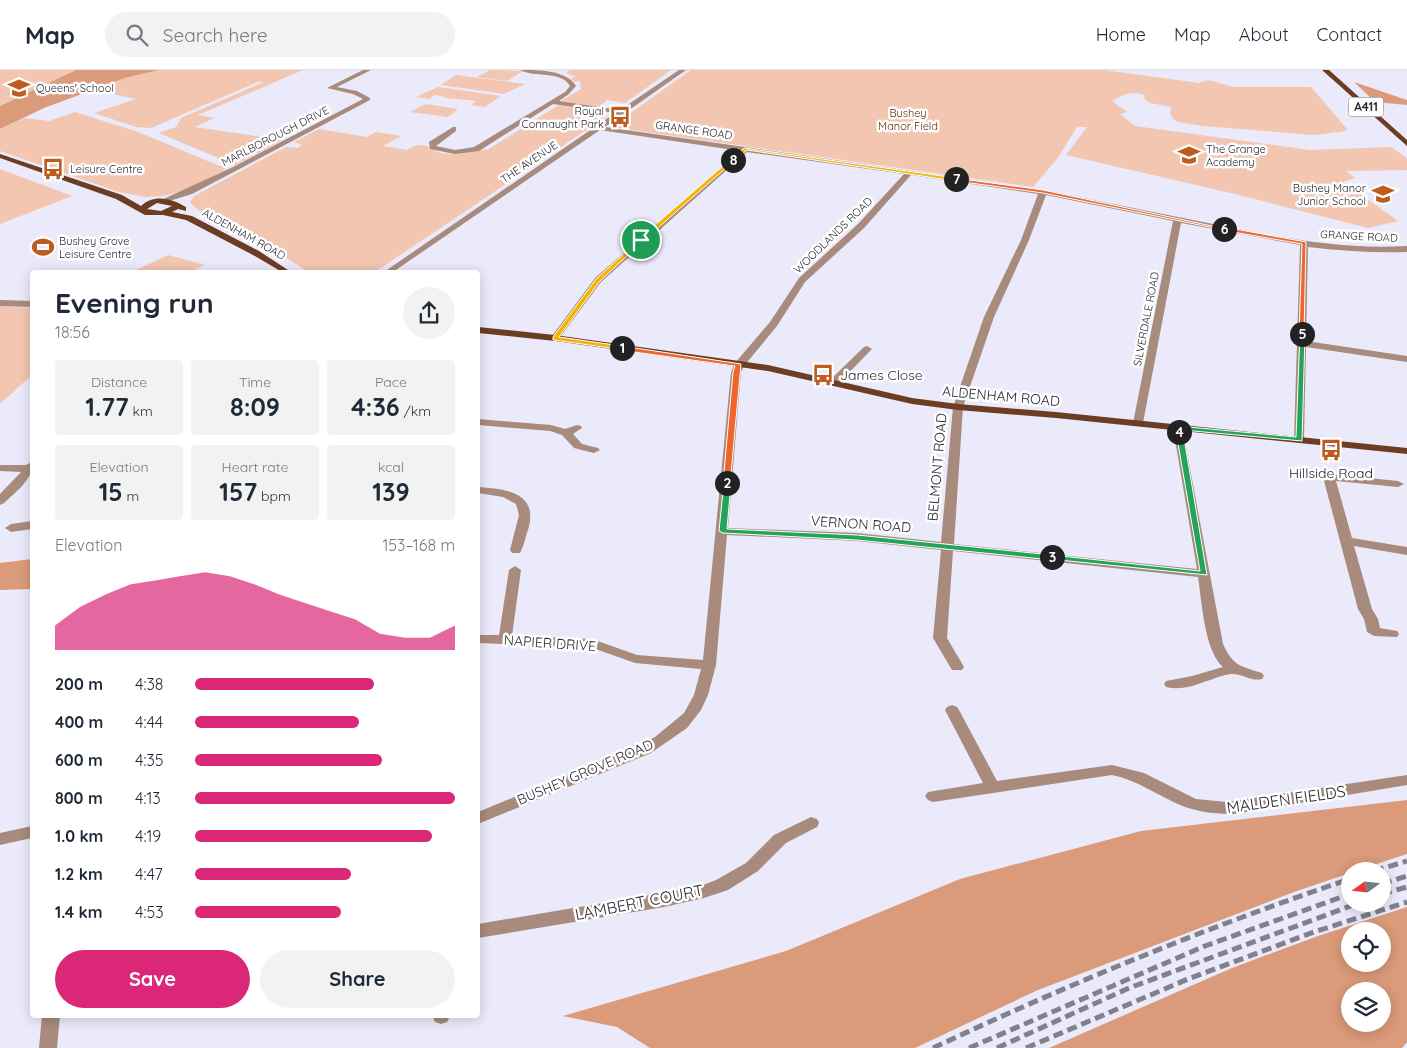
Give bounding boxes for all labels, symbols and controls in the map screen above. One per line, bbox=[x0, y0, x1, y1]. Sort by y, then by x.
search box bbox=[105, 12, 455, 57]
text: Map bbox=[25, 20, 75, 50]
icon: search bbox=[123, 21, 151, 49]
text: Search here bbox=[163, 23, 268, 47]
text: Home bbox=[1096, 23, 1146, 46]
text: Map bbox=[1174, 23, 1211, 46]
text: About bbox=[1239, 23, 1289, 46]
text: Contact bbox=[1317, 23, 1382, 46]
school or university icon: Queens' School bbox=[6, 75, 32, 101]
place label: Queens' School bbox=[36, 81, 114, 95]
road number: A411 bbox=[1348, 98, 1384, 116]
street label: MARLBOROUGH DRIVE bbox=[219, 103, 331, 169]
place label: Royal Connaught Park bbox=[522, 104, 604, 131]
bus stop icon: Royal Connaught Park bbox=[607, 104, 633, 130]
park label: Bushey Manor Field bbox=[878, 106, 938, 133]
street label: GRANGE ROAD bbox=[655, 118, 734, 142]
street label: THE AVENUE bbox=[498, 138, 560, 186]
school or university icon: The Grange Academy bbox=[1176, 142, 1202, 168]
place label: The Grange Academy bbox=[1206, 142, 1266, 169]
pin: 8 bbox=[720, 148, 746, 172]
text: 8 bbox=[730, 151, 737, 169]
bus stop icon: Leisure Centre bbox=[40, 156, 66, 182]
place label: Leisure Centre bbox=[70, 162, 143, 176]
pin: 7 bbox=[944, 166, 968, 192]
text: 7 bbox=[953, 170, 960, 188]
place label: Bushey Manor Junior School bbox=[1293, 181, 1367, 208]
school or university icon: Bushey Manor Junior School bbox=[1370, 181, 1396, 207]
street label: WOODLANDS ROAD bbox=[791, 194, 875, 276]
street label: ALDENHAM ROAD bbox=[200, 205, 288, 263]
pin: 6 bbox=[1212, 216, 1236, 242]
pin bbox=[620, 219, 662, 261]
text: 6 bbox=[1221, 220, 1228, 238]
icon: arrive bbox=[627, 226, 655, 254]
street label: GRANGE ROAD bbox=[1320, 227, 1398, 245]
sports icon: Bushey Grove Leisure Centre bbox=[30, 234, 56, 260]
place label: Bushey Grove Leisure Centre bbox=[59, 234, 132, 261]
street label: SILVERDALE ROAD bbox=[1130, 271, 1162, 367]
text: Evening run bbox=[55, 285, 214, 320]
button: share bbox=[403, 287, 455, 339]
text: 18:56 bbox=[55, 322, 90, 342]
pin: 5 bbox=[1290, 322, 1314, 346]
text: 5 bbox=[1298, 325, 1307, 343]
pin: 1 bbox=[610, 336, 634, 360]
text: 1 bbox=[620, 339, 625, 357]
bus stop icon: James Close bbox=[810, 362, 836, 388]
place label: James Close bbox=[840, 366, 923, 384]
text: Distance bbox=[91, 373, 147, 391]
text: Time bbox=[239, 373, 271, 391]
text: Pace bbox=[375, 373, 407, 391]
street label: ALDENHAM ROAD bbox=[941, 382, 1061, 410]
text: 1.77 bbox=[85, 391, 129, 422]
text: 8:09 bbox=[230, 391, 280, 422]
text: 4:36 bbox=[351, 391, 400, 422]
text: km bbox=[129, 402, 153, 420]
text: /km bbox=[400, 402, 431, 420]
street label: BELMONT ROAD bbox=[923, 412, 951, 522]
pin: 4 bbox=[1166, 420, 1192, 444]
text: 4 bbox=[1175, 423, 1184, 441]
bus stop icon: Hillside Road bbox=[1318, 437, 1344, 463]
text: Elevation bbox=[89, 458, 149, 476]
text: Heart rate bbox=[222, 458, 288, 476]
text: kcal bbox=[378, 458, 404, 476]
place label: Hillside Road bbox=[1289, 464, 1373, 482]
pin: 2 bbox=[714, 470, 740, 496]
text: 2 bbox=[724, 474, 731, 492]
text: 15 bbox=[99, 476, 123, 507]
text: 157 bbox=[219, 476, 257, 507]
text: 139 bbox=[372, 476, 410, 507]
text: m bbox=[123, 487, 139, 505]
text: bpm bbox=[257, 487, 291, 505]
street label: VERNON ROAD bbox=[810, 512, 912, 536]
text: Elevation bbox=[55, 535, 122, 555]
text: 153–168 m bbox=[382, 535, 455, 555]
pin: 3 bbox=[1040, 544, 1064, 570]
text: 3 bbox=[1049, 548, 1056, 566]
street label: NAPIER DRIVE bbox=[503, 631, 597, 655]
text: 200 m bbox=[55, 674, 103, 694]
text: 4:38 bbox=[135, 674, 163, 694]
text: 400 m bbox=[55, 712, 103, 732]
text: 4:44 bbox=[135, 712, 163, 732]
street label: BUSHEY GROVE ROAD bbox=[514, 735, 656, 809]
text: 600 m bbox=[55, 750, 103, 770]
text: 4:35 bbox=[135, 750, 164, 770]
street label: MALDEN FIELDS bbox=[1225, 781, 1347, 817]
text: 800 m bbox=[55, 788, 103, 808]
text: 4:13 bbox=[135, 788, 161, 808]
text: 1.0 km bbox=[55, 826, 103, 846]
text: 4:19 bbox=[135, 826, 161, 846]
north arrow bbox=[1341, 862, 1391, 912]
map controls bbox=[1341, 862, 1391, 1032]
text: 1.2 km bbox=[55, 864, 103, 884]
text: 4:47 bbox=[135, 864, 163, 884]
street label: LAMBERT COURT bbox=[573, 880, 705, 924]
text: 1.4 km bbox=[55, 902, 102, 922]
text: 4:53 bbox=[135, 902, 164, 922]
button: locate bbox=[1341, 922, 1391, 972]
button: Save bbox=[55, 950, 250, 1008]
button: Share bbox=[260, 950, 455, 1008]
button: layers bbox=[1341, 982, 1391, 1032]

